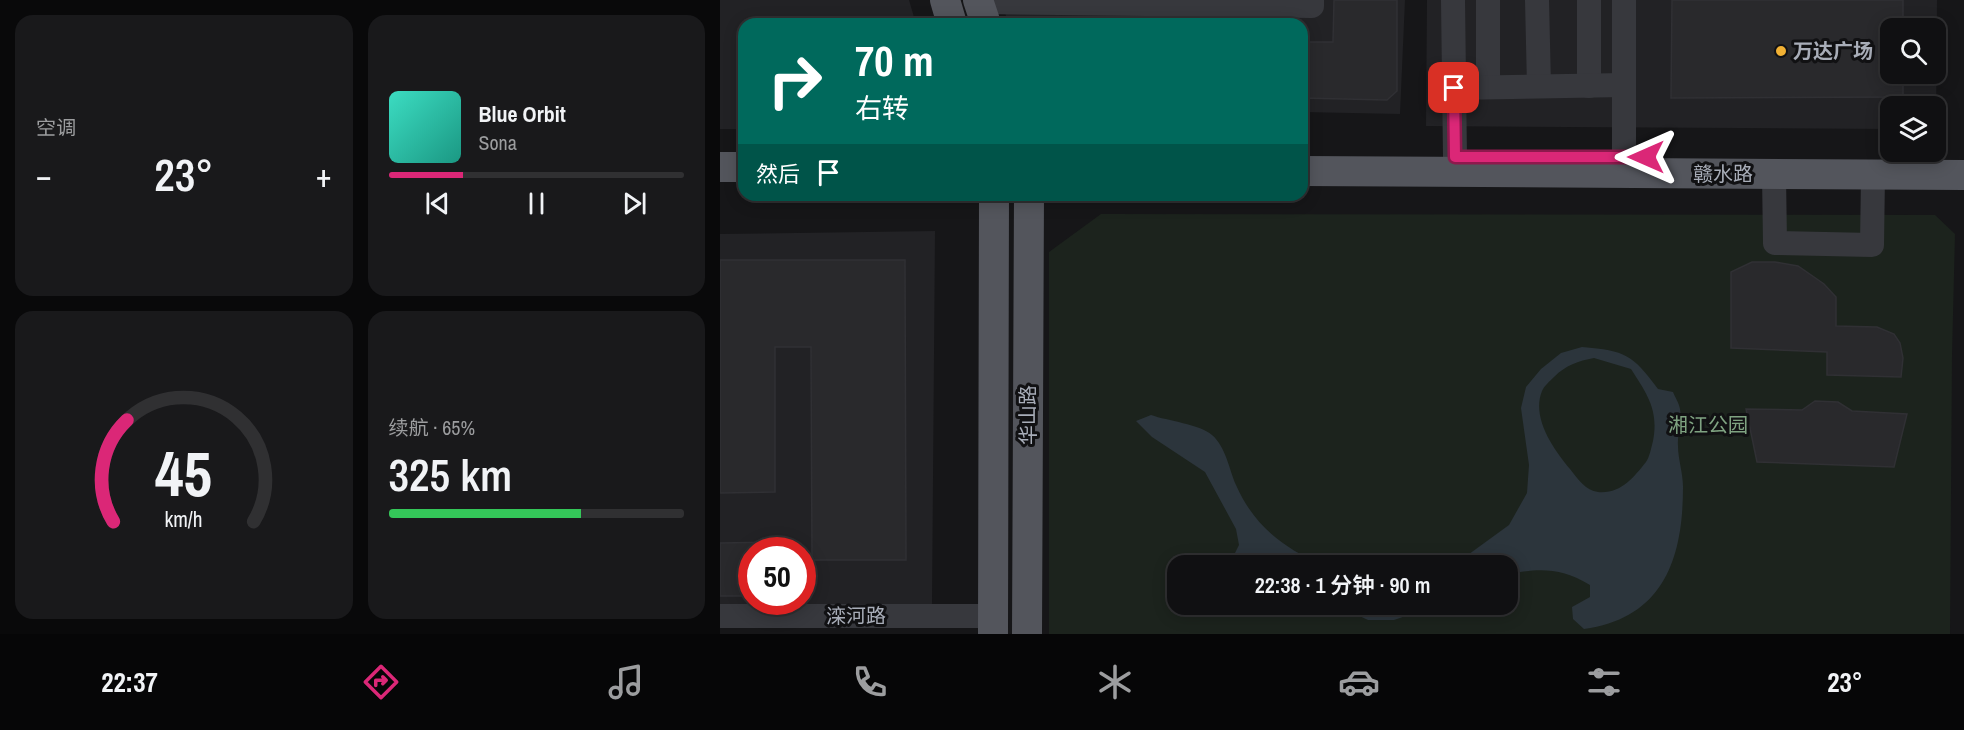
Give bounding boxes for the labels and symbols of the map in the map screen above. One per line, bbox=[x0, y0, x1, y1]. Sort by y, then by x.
place label: 万达广场 bbox=[1793, 37, 1873, 64]
marker: 万达广场 bbox=[1774, 44, 1788, 58]
pin bbox=[1428, 62, 1479, 113]
position arrow bbox=[1614, 125, 1678, 189]
street label: 赣水路 bbox=[1693, 160, 1753, 187]
street label: 华山路 bbox=[1014, 385, 1041, 445]
park label: 湘江公园 bbox=[1668, 411, 1748, 438]
speed limit sign: 50 bbox=[738, 537, 816, 615]
street label: 滦河路 bbox=[826, 602, 886, 629]

